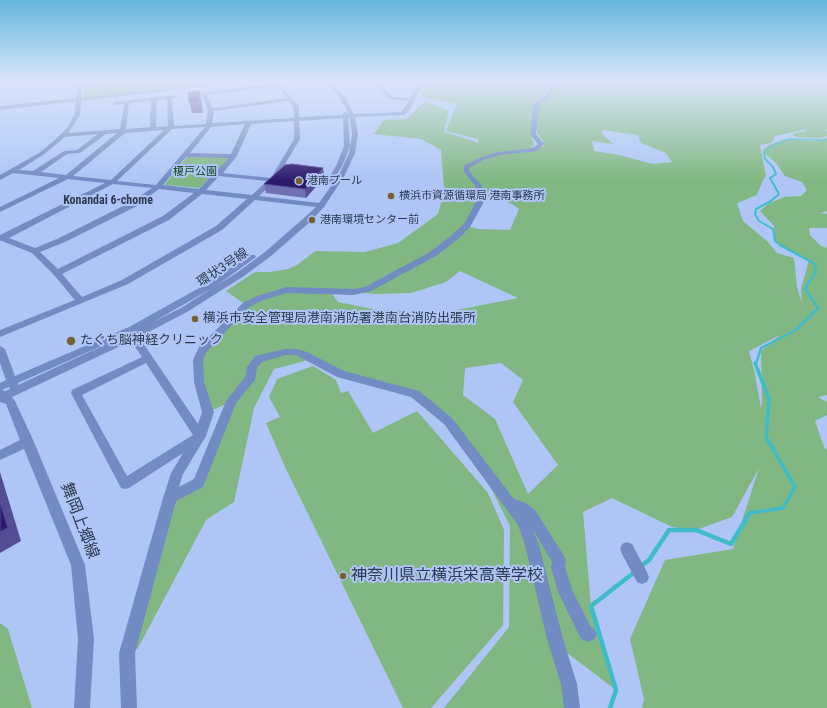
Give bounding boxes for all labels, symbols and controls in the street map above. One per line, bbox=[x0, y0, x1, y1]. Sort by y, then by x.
park label: 榎戸公園 bbox=[173, 165, 217, 179]
place label: 港南プール bbox=[307, 174, 362, 188]
marker: 港南プール bbox=[294, 176, 304, 186]
place label: 横浜市資源循環局 港南事務所 bbox=[399, 189, 545, 203]
marker: 横浜市資源循環局 港南事務所 bbox=[386, 191, 396, 201]
district label: Konandai 6-chome bbox=[63, 194, 153, 208]
place label: 港南環境センター前 bbox=[320, 213, 419, 227]
marker: 港南環境センター前 bbox=[307, 215, 317, 225]
street label: 環状3号線 bbox=[194, 245, 252, 291]
place label: 横浜市安全管理局港南消防署港南台消防出張所 bbox=[203, 311, 476, 327]
marker: 横浜市安全管理局港南消防署港南台消防出張所 bbox=[190, 314, 200, 324]
place label: たぐち脳神経クリニック bbox=[80, 333, 223, 349]
marker: たぐち脳神経クリニック bbox=[65, 335, 77, 347]
street label: 舞岡上郷線 bbox=[56, 480, 102, 562]
place label: 神奈川県立横浜栄高等学校 bbox=[351, 566, 543, 586]
marker: 神奈川県立横浜栄高等学校 bbox=[338, 571, 348, 581]

